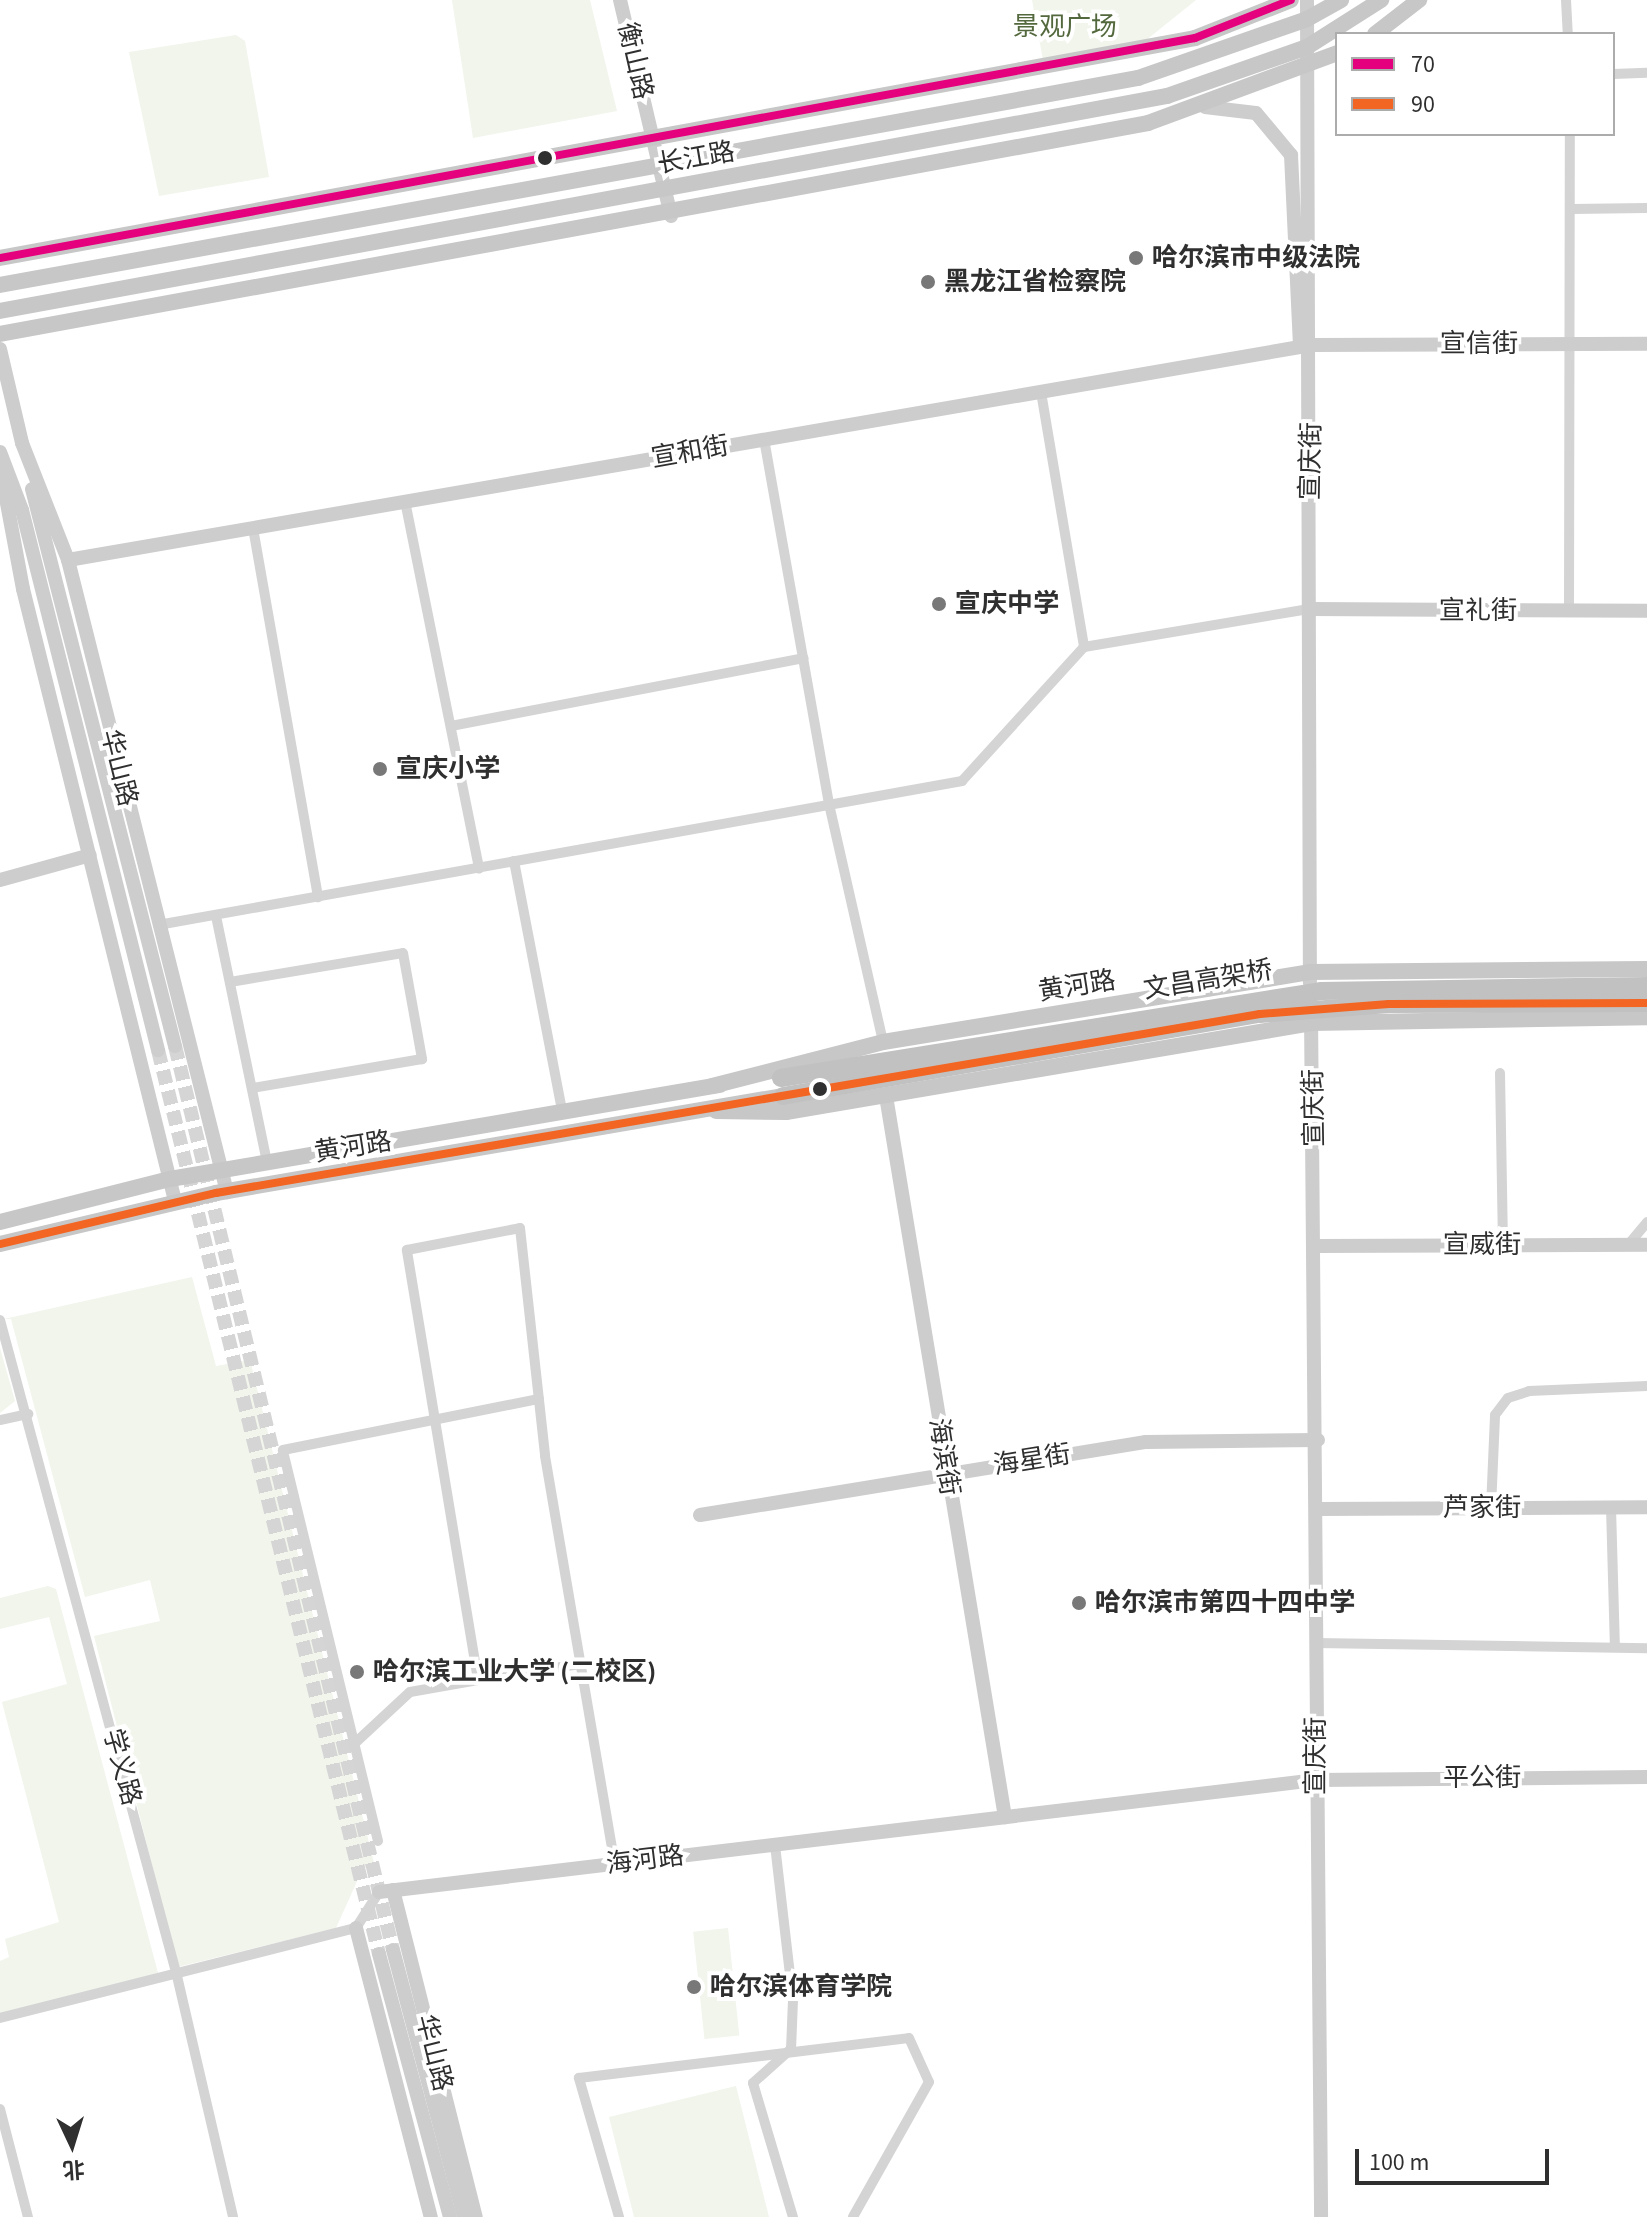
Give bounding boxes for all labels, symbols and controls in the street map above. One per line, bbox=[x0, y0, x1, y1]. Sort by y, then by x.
park label: 景观广场 bbox=[1013, 11, 1117, 43]
street label: 衡山路 bbox=[611, 19, 659, 103]
legend bbox=[1335, 32, 1615, 136]
text: 70 bbox=[1411, 47, 1435, 82]
text: 90 bbox=[1411, 87, 1435, 122]
street label: 长江路 bbox=[655, 136, 737, 180]
unlabelled marker bbox=[537, 150, 553, 166]
place label: 哈尔滨市中级法院 bbox=[1152, 242, 1360, 274]
marker: 哈尔滨市中级法院 bbox=[1127, 249, 1145, 267]
place label: 黑龙江省检察院 bbox=[944, 266, 1126, 298]
marker: 黑龙江省检察院 bbox=[919, 273, 937, 291]
street label: 宣信街 bbox=[1440, 328, 1518, 360]
street label: 宣庆街 bbox=[1295, 422, 1327, 500]
street label: 宣和街 bbox=[649, 430, 731, 474]
place label: 宣庆中学 bbox=[955, 588, 1059, 620]
marker: 宣庆中学 bbox=[930, 595, 948, 613]
street label: 宣礼街 bbox=[1439, 595, 1517, 627]
street label: 华山路 bbox=[94, 726, 144, 810]
place label: 宣庆小学 bbox=[396, 753, 500, 785]
marker: 宣庆小学 bbox=[371, 760, 389, 778]
street label: 文昌高架桥 bbox=[1141, 954, 1275, 1006]
street label: 黄河路 bbox=[1036, 964, 1118, 1008]
street label: 宣庆街 bbox=[1298, 1069, 1330, 1147]
unlabelled marker bbox=[812, 1081, 828, 1097]
street label: 黄河路 bbox=[312, 1125, 394, 1169]
street label: 宣威街 bbox=[1443, 1229, 1521, 1261]
street label: 海滨街 bbox=[922, 1416, 966, 1498]
street label: 海星街 bbox=[991, 1438, 1073, 1482]
street label: 芦家街 bbox=[1443, 1492, 1521, 1524]
place label: 哈尔滨市第四十四中学 bbox=[1095, 1587, 1355, 1619]
marker: 哈尔滨市第四十四中学 bbox=[1070, 1594, 1088, 1612]
place label: 哈尔滨工业大学 (二校区) bbox=[373, 1656, 656, 1688]
marker: 哈尔滨工业大学 (二校区) bbox=[348, 1663, 366, 1681]
street label: 宣庆街 bbox=[1300, 1717, 1332, 1795]
street label: 学义路 bbox=[97, 1725, 147, 1809]
street label: 平公街 bbox=[1443, 1762, 1521, 1794]
street label: 海河路 bbox=[604, 1840, 686, 1880]
place label: 哈尔滨体育学院 bbox=[710, 1971, 892, 2003]
marker: 哈尔滨体育学院 bbox=[685, 1978, 703, 1996]
street label: 华山路 bbox=[409, 2011, 459, 2095]
north arrow bbox=[32, 2105, 112, 2185]
scale bar bbox=[1359, 2133, 1553, 2183]
text: 100 m bbox=[1369, 2145, 1429, 2180]
text: 北 bbox=[62, 2152, 86, 2186]

